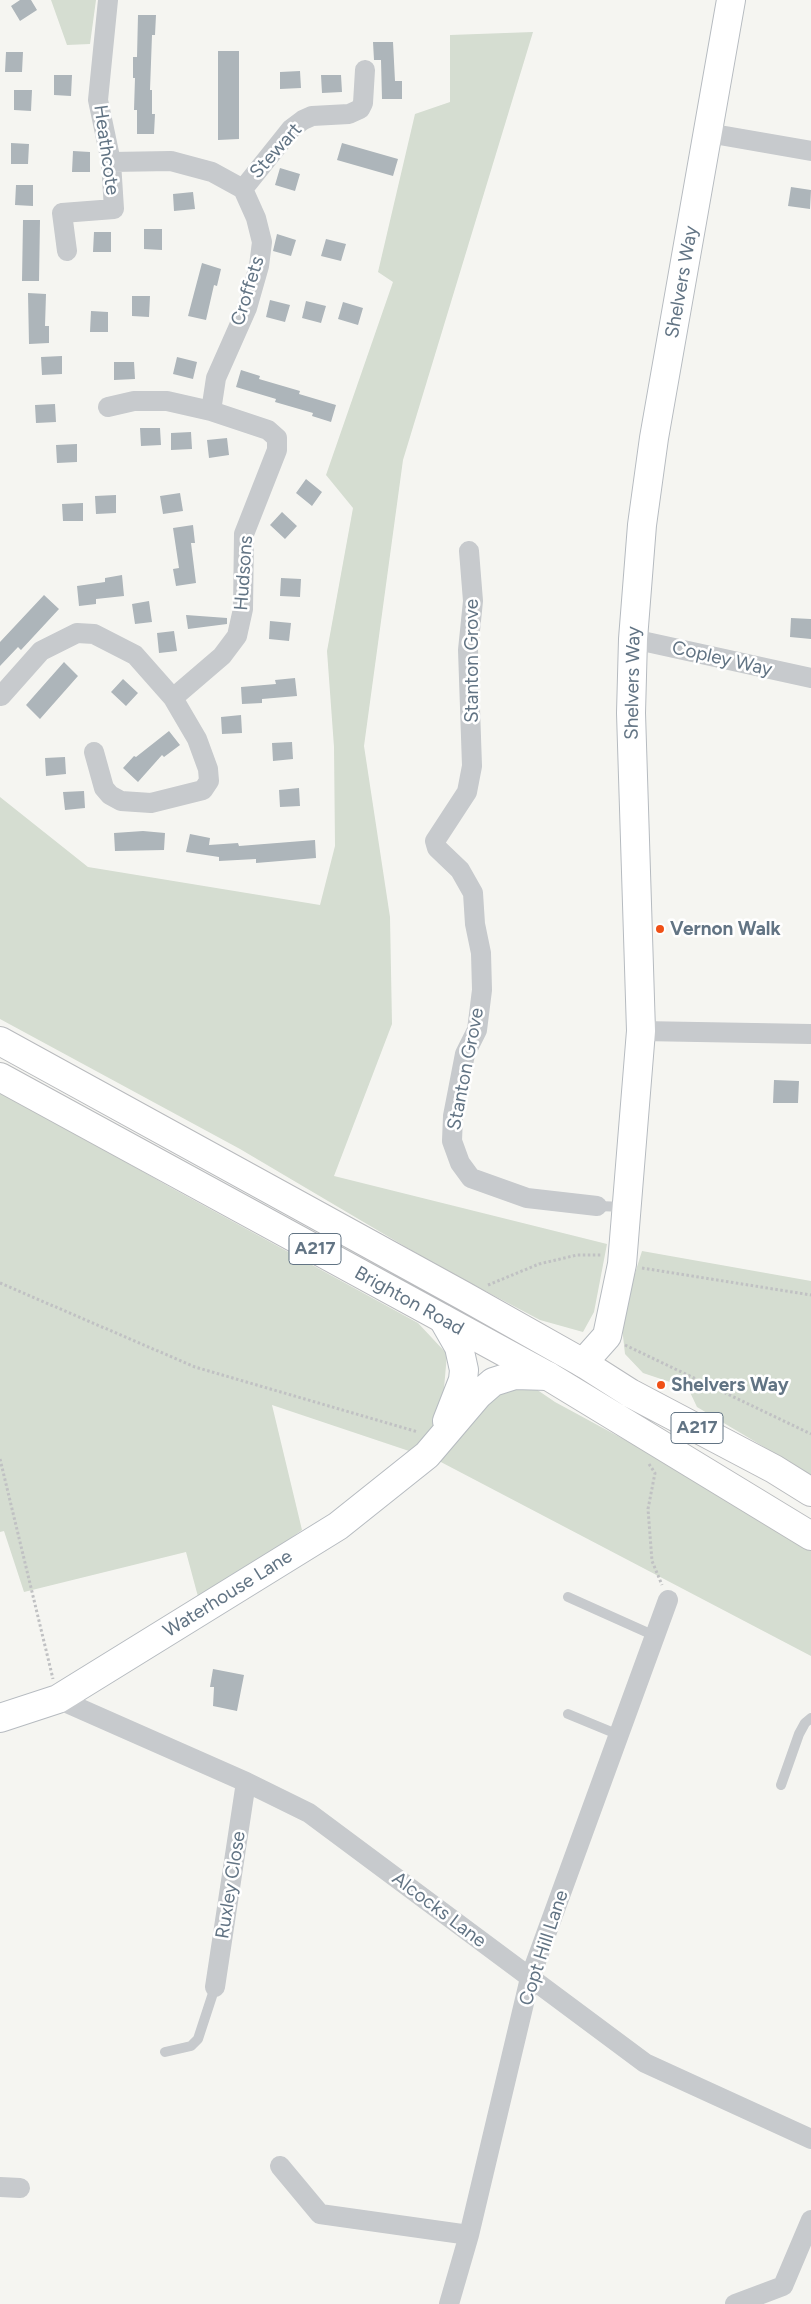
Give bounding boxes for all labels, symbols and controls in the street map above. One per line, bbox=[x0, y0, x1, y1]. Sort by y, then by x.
street label: Heathcote bbox=[88, 103, 124, 197]
street label: Stewart bbox=[245, 119, 307, 183]
street label: Shelvers Way bbox=[661, 224, 703, 340]
street label: Croffets bbox=[227, 253, 269, 329]
street label: Hudsons bbox=[230, 535, 258, 611]
street label: Stanton Grove bbox=[461, 599, 483, 723]
street label: Shelvers Way bbox=[621, 626, 645, 740]
street label: Copley Way bbox=[670, 636, 774, 682]
place label: Vernon Walk bbox=[670, 918, 781, 940]
marker: Vernon Walk bbox=[654, 923, 666, 935]
street label: Stanton Grove bbox=[443, 1006, 489, 1132]
road number: A217 bbox=[289, 1234, 341, 1264]
street label: Brighton Road bbox=[350, 1262, 468, 1340]
place label: Shelvers Way bbox=[671, 1374, 789, 1396]
marker: Shelvers Way bbox=[655, 1379, 667, 1391]
road number: A217 bbox=[671, 1412, 723, 1444]
street label: Waterhouse Lane bbox=[159, 1545, 297, 1643]
street label: Ruxley Close bbox=[211, 1830, 251, 1940]
street label: Alcocks Lane bbox=[387, 1867, 491, 1953]
street label: Copt Hill Lane bbox=[515, 1887, 573, 2009]

